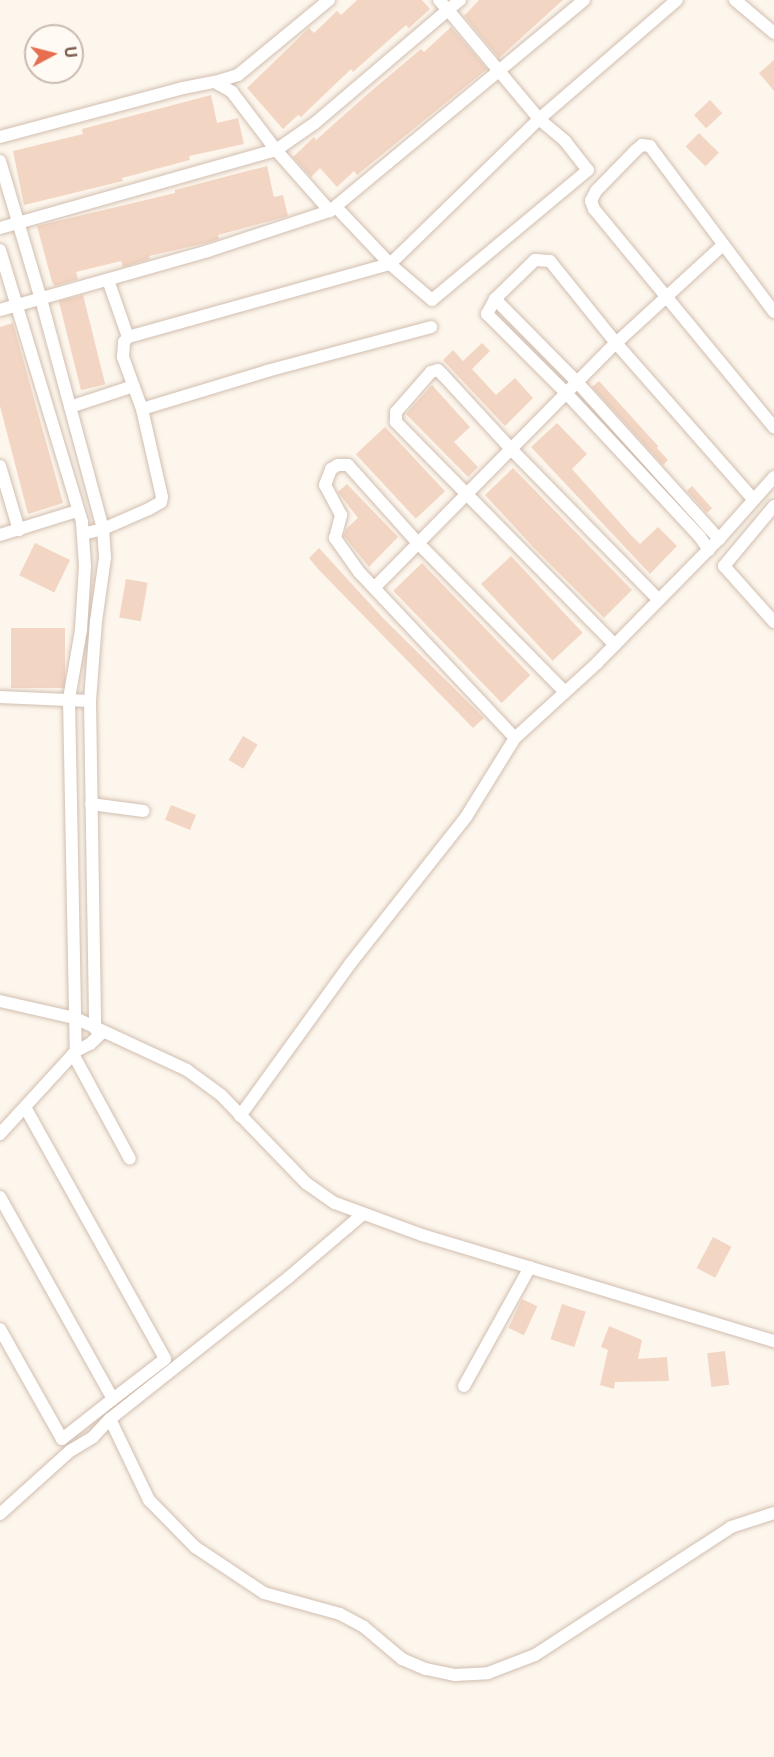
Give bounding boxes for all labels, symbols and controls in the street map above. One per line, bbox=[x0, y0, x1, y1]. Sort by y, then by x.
north arrow bbox=[24, 24, 84, 84]
text: U bbox=[60, 45, 81, 59]

